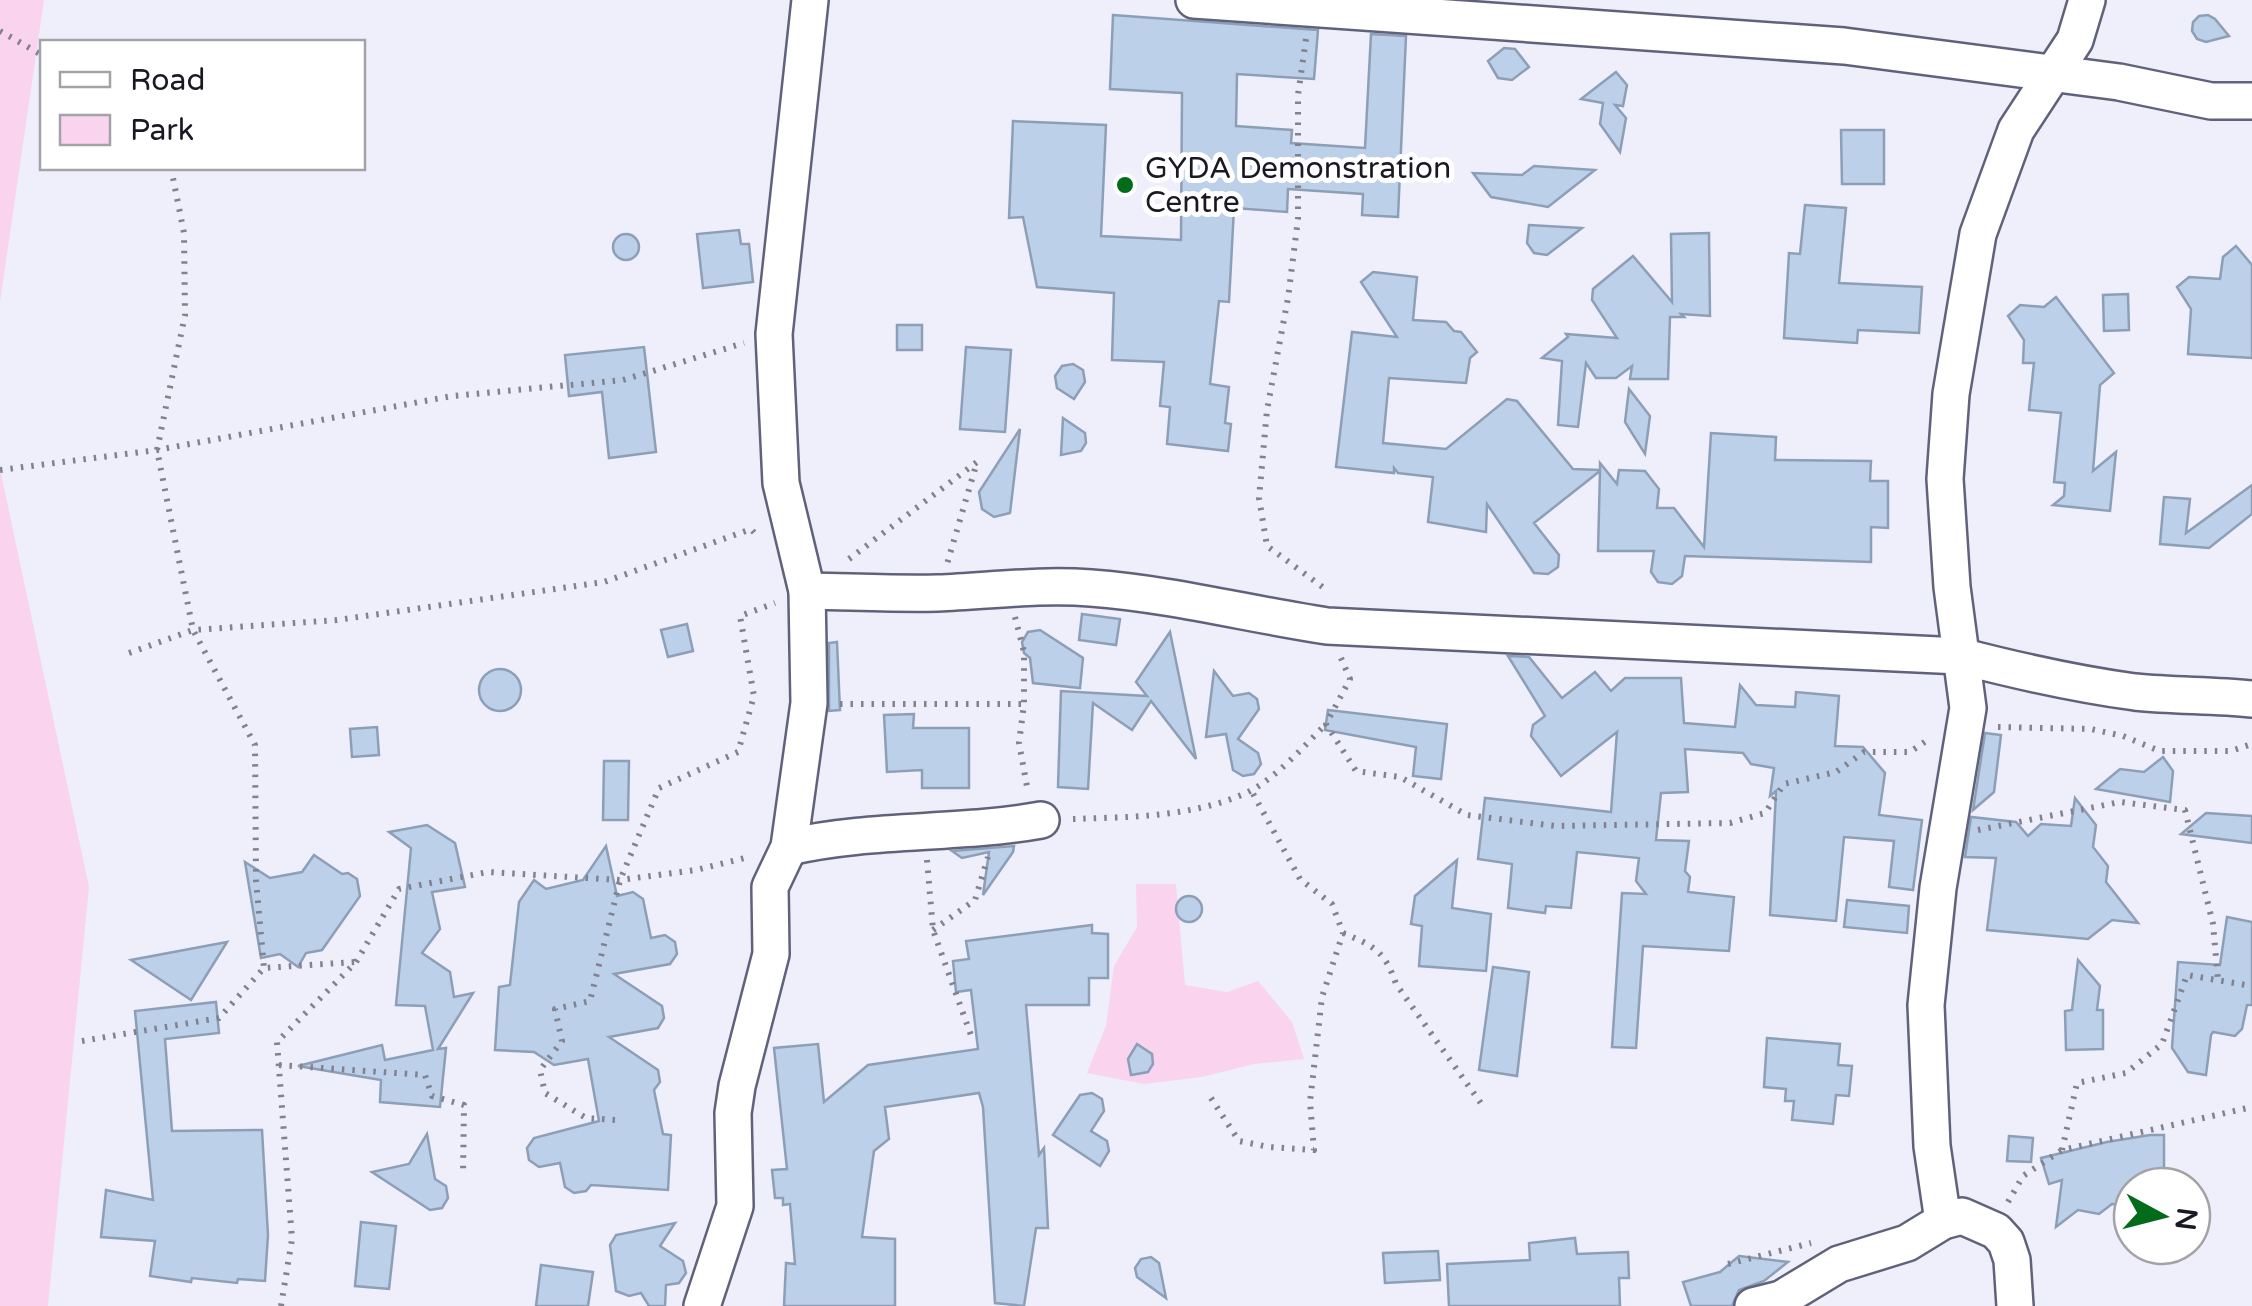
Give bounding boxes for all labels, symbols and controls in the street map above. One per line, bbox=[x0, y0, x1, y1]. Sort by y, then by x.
legend bbox=[40, 40, 365, 170]
text: Road bbox=[130, 62, 205, 99]
text: Park bbox=[130, 112, 194, 149]
place label: GYDA Demonstration Centre bbox=[1145, 150, 1451, 221]
marker: GYDA Demonstration Centre bbox=[1114, 174, 1136, 196]
north arrow bbox=[2112, 1166, 2212, 1266]
text: N bbox=[2168, 1206, 2204, 1232]

